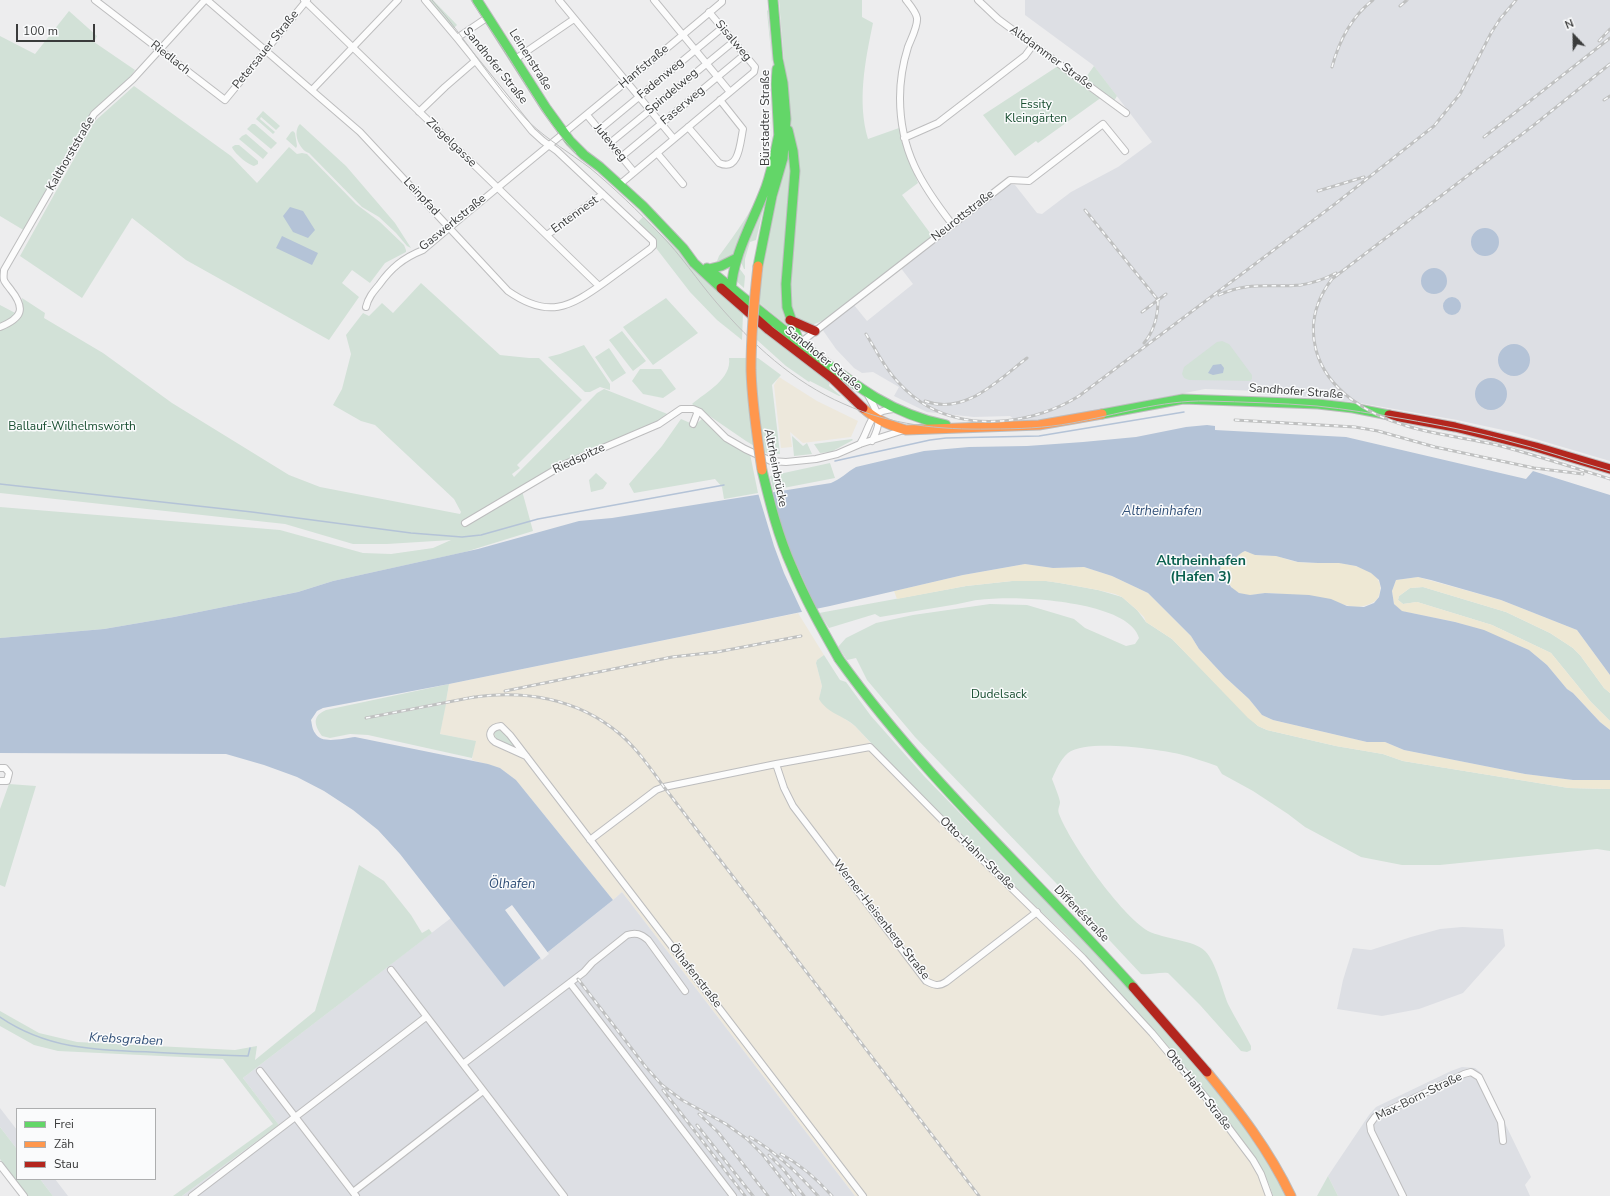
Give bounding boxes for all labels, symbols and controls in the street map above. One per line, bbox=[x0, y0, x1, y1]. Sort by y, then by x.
street label: Petersauer Straße bbox=[230, 8, 302, 92]
scale bar bbox=[18, 16, 97, 42]
north arrow bbox=[1554, 16, 1594, 56]
text: N bbox=[1563, 16, 1576, 33]
street label: Sisalweg bbox=[712, 18, 754, 64]
text: 100 m bbox=[23, 23, 58, 39]
street label: Altdammer Straße bbox=[1006, 23, 1096, 93]
street label: Sandhofer Straße bbox=[460, 25, 530, 107]
street label: Leinenstraße bbox=[505, 27, 555, 93]
street label: Riedlach bbox=[147, 38, 193, 78]
street label: Hanfstraße bbox=[616, 42, 672, 92]
street label: Fadenweg bbox=[635, 55, 687, 103]
street label: Spindelweg bbox=[643, 66, 701, 118]
street label: Bürstadter Straße bbox=[759, 70, 773, 166]
street label: Faserweg bbox=[658, 83, 708, 129]
park label: Essity Kleingärten bbox=[1005, 98, 1067, 126]
street label: Kalthorststraße bbox=[44, 114, 98, 194]
street label: Ziegelgasse bbox=[423, 115, 479, 171]
street label: Juteweg bbox=[590, 121, 630, 165]
street label: Leinpfad bbox=[400, 175, 442, 219]
street label: Neurottstraße bbox=[929, 187, 997, 245]
street label: Gaswerkstraße bbox=[417, 192, 489, 254]
street label: Entennest bbox=[549, 193, 601, 237]
street label: Sandhofer Straße bbox=[782, 324, 864, 394]
street label: Sandhofer Straße bbox=[1248, 382, 1344, 402]
park label: Ballauf-Wilhelmswörth bbox=[8, 420, 136, 434]
street label: Altrheinbrücke bbox=[760, 428, 790, 508]
street label: Riedspitze bbox=[551, 441, 607, 477]
water label: Altrheinhafen bbox=[1122, 504, 1202, 520]
district label: Altrheinhafen (Hafen 3) bbox=[1156, 554, 1246, 586]
park label: Dudelsack bbox=[971, 688, 1027, 702]
street label: Otto-Hahn-Straße bbox=[936, 814, 1018, 894]
street label: Werner-Heisenberg-Straße bbox=[830, 857, 932, 983]
water label: Ölhafen bbox=[489, 877, 535, 893]
street label: Diffenéstraße bbox=[1050, 883, 1112, 945]
street label: Ölhafenstraße bbox=[666, 941, 724, 1011]
water label: Krebsgraben bbox=[88, 1030, 164, 1050]
street label: Otto-Hahn-Straße bbox=[1162, 1046, 1234, 1134]
street label: Max-Born-Straße bbox=[1373, 1070, 1465, 1124]
legend bbox=[16, 1108, 156, 1180]
text: Frei bbox=[54, 1116, 74, 1132]
text: Zäh bbox=[54, 1136, 74, 1152]
text: Stau bbox=[54, 1156, 79, 1172]

